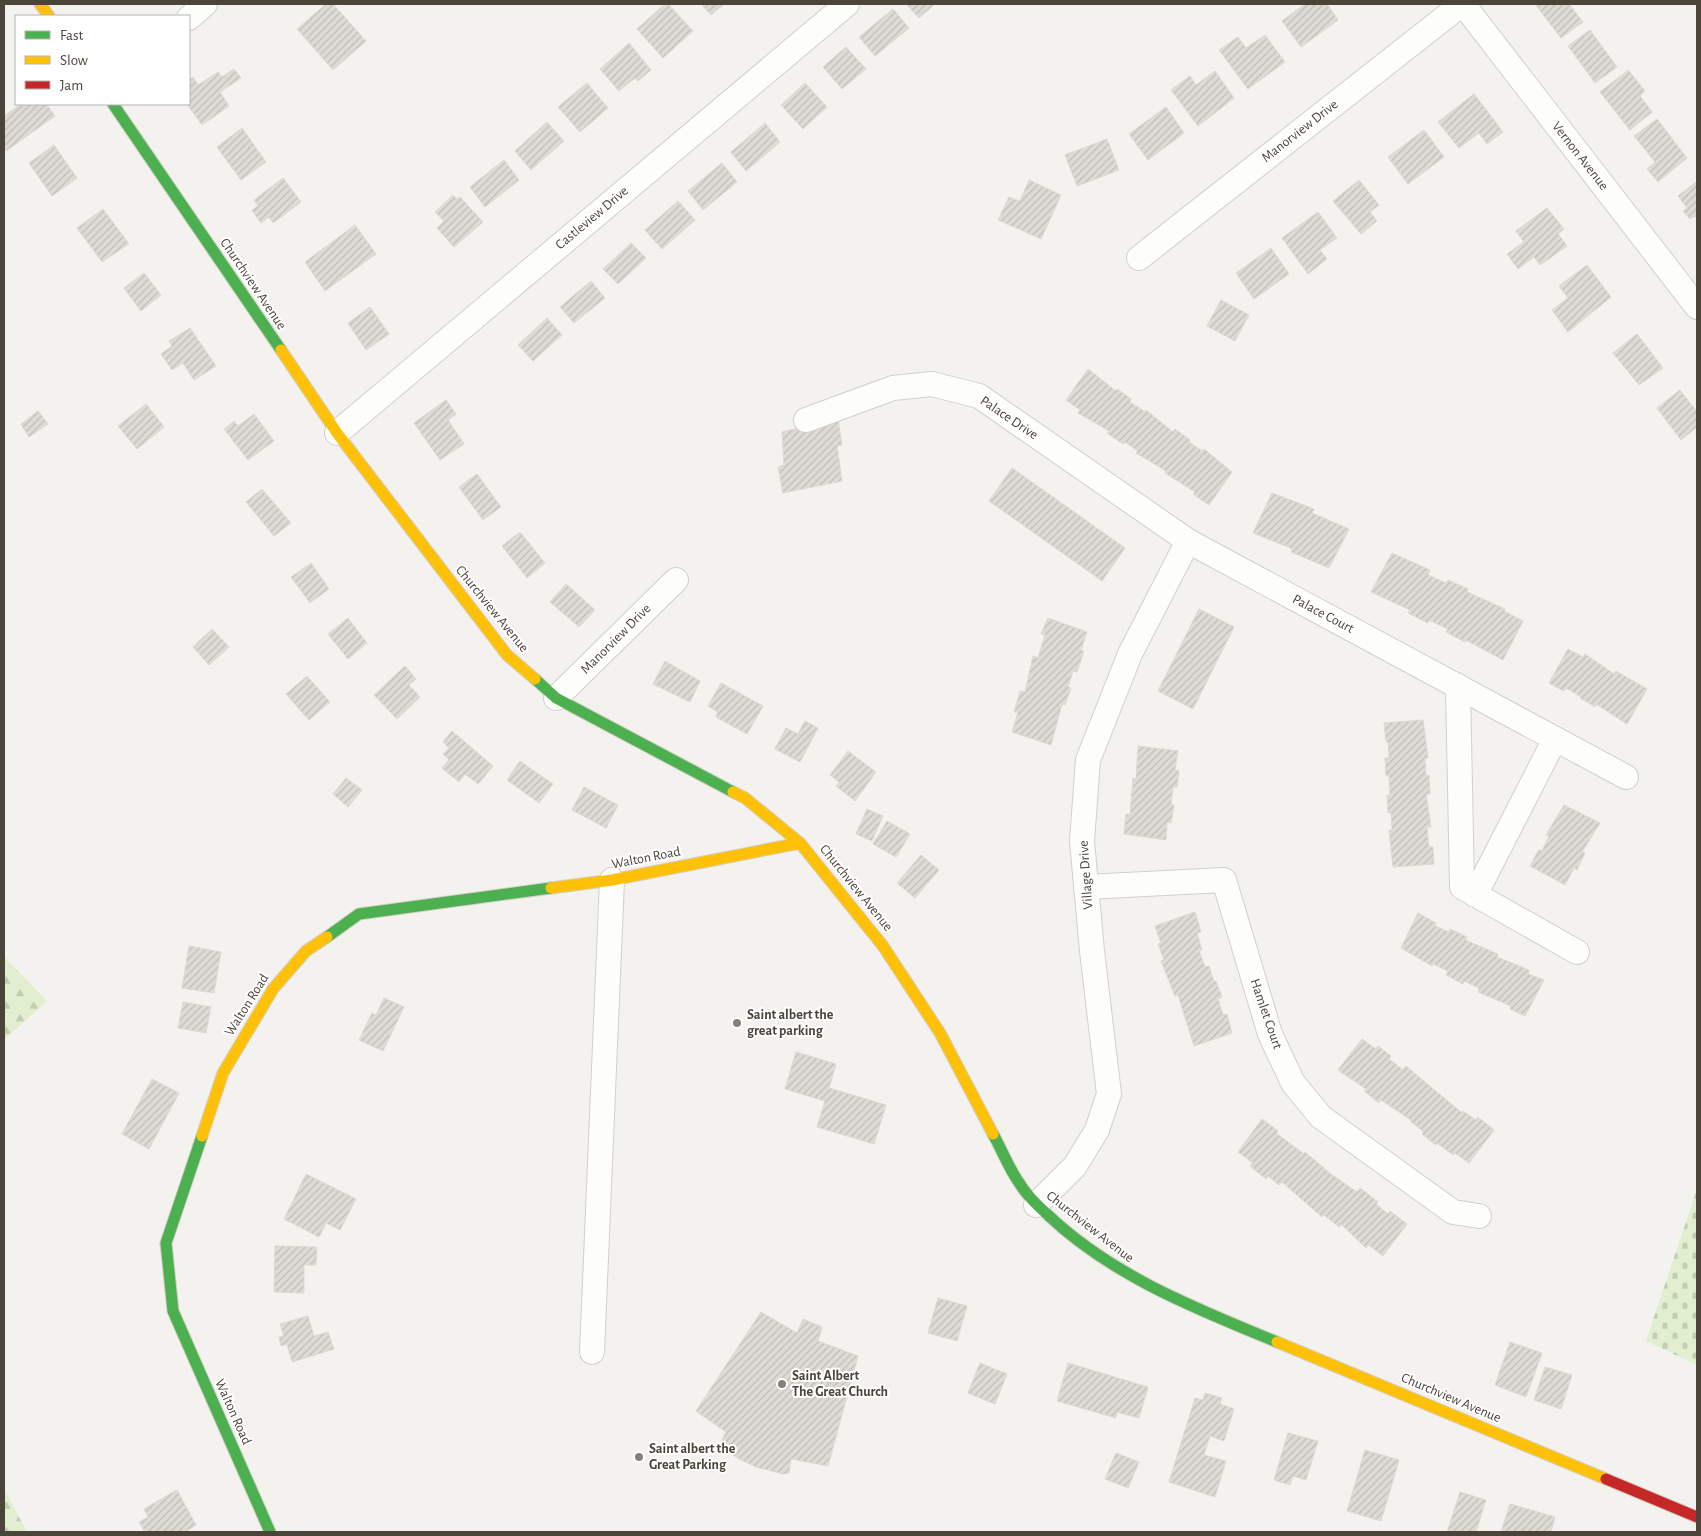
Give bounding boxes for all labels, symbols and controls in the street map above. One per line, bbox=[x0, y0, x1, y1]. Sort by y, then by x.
legend bbox=[15, 15, 190, 105]
text: Fast bbox=[60, 28, 84, 43]
text: Slow bbox=[60, 53, 88, 68]
text: Jam bbox=[60, 78, 83, 93]
street label: Manorview Drive bbox=[1259, 97, 1341, 165]
street label: Vernon Avenue bbox=[1549, 119, 1611, 193]
street label: Castleview Drive bbox=[553, 184, 631, 252]
street label: Churchview Avenue bbox=[217, 236, 289, 332]
street label: Palace Drive bbox=[977, 394, 1041, 442]
street label: Churchview Avenue bbox=[453, 563, 531, 655]
street label: Palace Court bbox=[1290, 592, 1356, 636]
street label: Manorview Drive bbox=[578, 601, 654, 677]
street label: Village Drive bbox=[1077, 840, 1095, 910]
street label: Churchview Avenue bbox=[817, 842, 895, 934]
street label: Walton Road bbox=[610, 844, 682, 872]
street label: Walton Road bbox=[222, 972, 272, 1038]
street label: Hamlet Court bbox=[1247, 977, 1285, 1051]
place label: Saint albert the great parking bbox=[747, 1008, 834, 1038]
marker: Saint albert the great parking bbox=[731, 1017, 743, 1029]
street label: Churchview Avenue bbox=[1044, 1189, 1136, 1265]
place label: Saint Albert The Great Church bbox=[792, 1369, 888, 1399]
street label: Churchview Avenue bbox=[1399, 1371, 1503, 1425]
street label: Walton Road bbox=[212, 1377, 254, 1447]
marker: Saint Albert The Great Church bbox=[776, 1378, 788, 1390]
place label: Saint albert the Great Parking bbox=[649, 1442, 736, 1472]
marker: Saint albert the Great Parking bbox=[633, 1451, 645, 1463]

